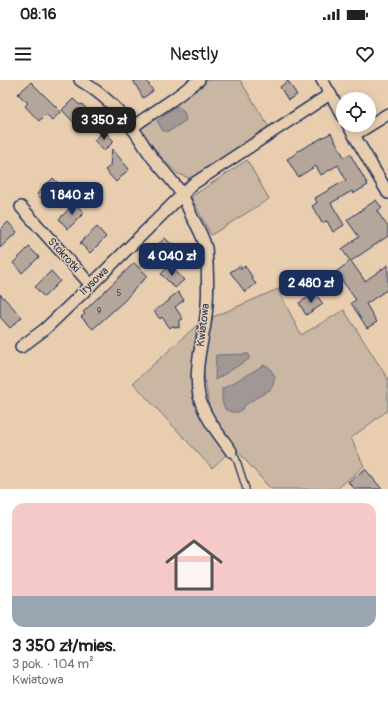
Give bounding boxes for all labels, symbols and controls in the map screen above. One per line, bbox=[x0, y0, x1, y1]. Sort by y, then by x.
text: 08:16 bbox=[20, 5, 56, 24]
icon: menu bbox=[12, 43, 34, 65]
text: Nestly bbox=[170, 43, 218, 66]
icon: heart bbox=[354, 43, 376, 65]
map controls bbox=[336, 92, 376, 132]
button: locate bbox=[336, 92, 376, 132]
pin: 3 350 zł bbox=[63, 107, 145, 141]
text: 3 350 zł bbox=[81, 112, 127, 128]
pin: 1 840 zł bbox=[31, 182, 113, 216]
text: 1 840 zł bbox=[50, 187, 94, 203]
street label: Stokrotki bbox=[45, 235, 83, 275]
pin: 4 040 zł bbox=[131, 243, 213, 277]
text: 4 040 zł bbox=[148, 248, 196, 264]
street label: Irysowa bbox=[77, 264, 111, 298]
pin: 2 480 zł bbox=[270, 270, 352, 304]
text: 2 480 zł bbox=[288, 275, 334, 291]
house number: 5 bbox=[117, 288, 122, 299]
street label: Kwiatowa bbox=[194, 303, 212, 347]
house number: 9 bbox=[97, 306, 102, 317]
icon: home bbox=[158, 529, 230, 601]
text: 3 350 zł/mies. bbox=[12, 635, 116, 656]
text: 3 pok. · 104 m² bbox=[12, 656, 94, 672]
text: Kwiatowa bbox=[12, 672, 64, 688]

